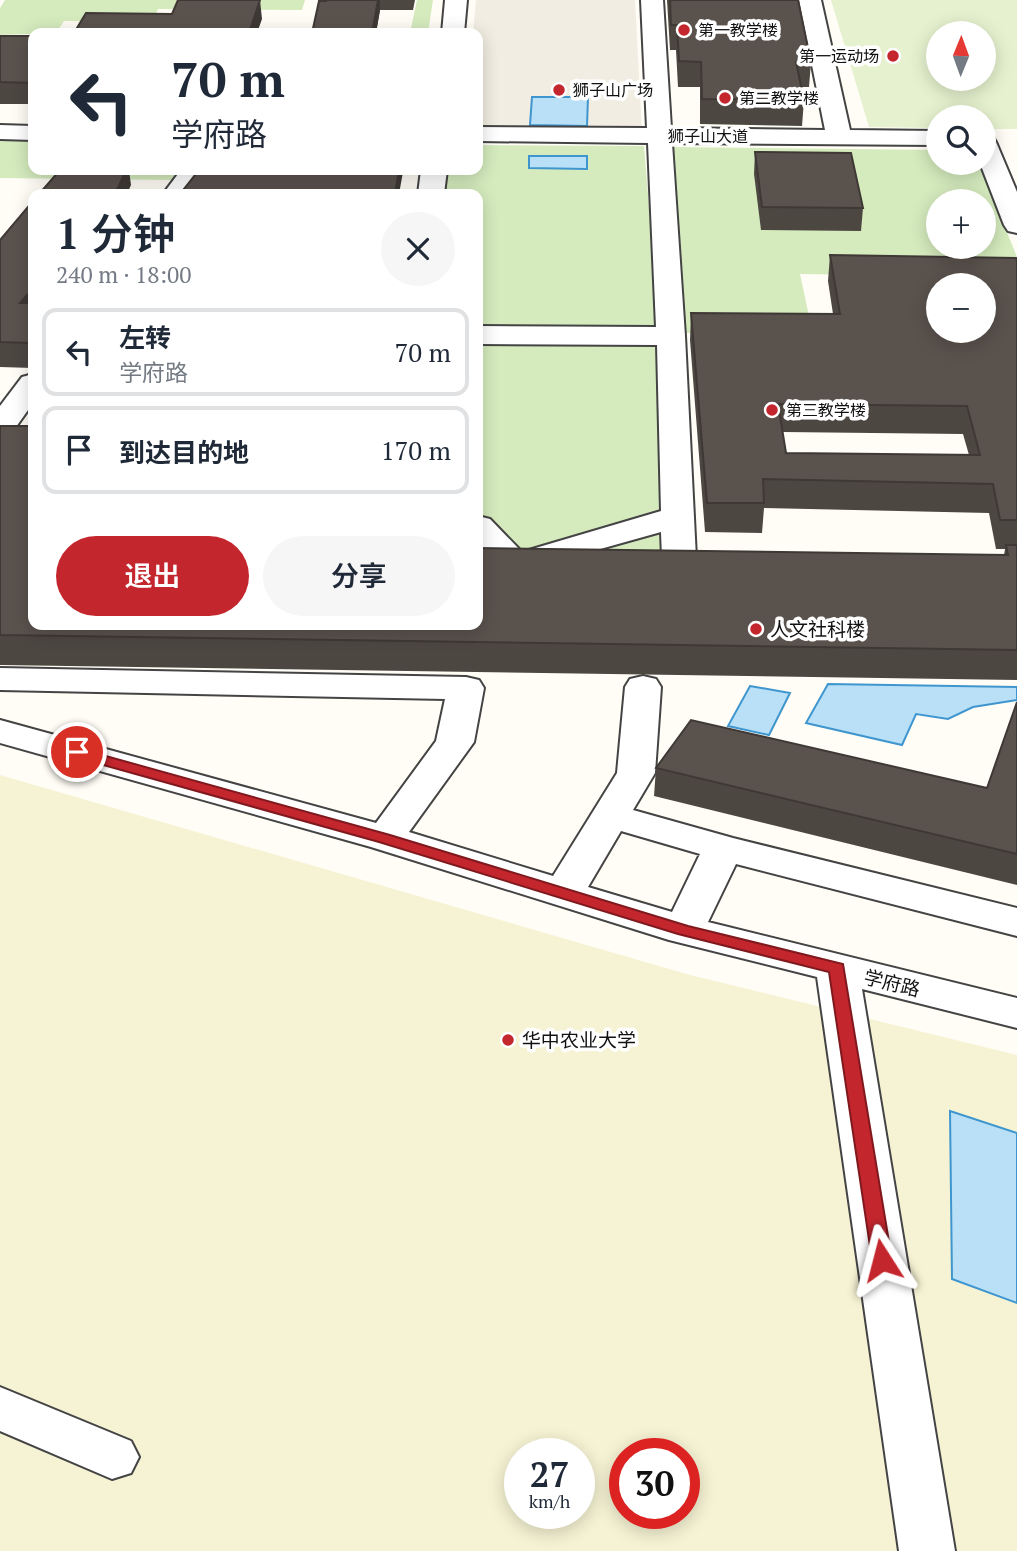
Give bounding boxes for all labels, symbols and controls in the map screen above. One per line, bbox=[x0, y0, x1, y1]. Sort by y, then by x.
place label: 第一教学楼 bbox=[698, 19, 778, 41]
north arrow bbox=[926, 21, 996, 91]
map controls bbox=[926, 21, 996, 343]
marker: 第一教学楼 bbox=[676, 22, 692, 38]
place label: 第一运动场 bbox=[799, 45, 879, 67]
text: 70 m bbox=[171, 46, 285, 111]
marker: 第一运动场 bbox=[885, 48, 901, 64]
icon: left bbox=[56, 56, 147, 147]
place label: 狮子山广场 bbox=[573, 79, 653, 101]
marker: 狮子山广场 bbox=[551, 82, 567, 98]
place label: 第二教学楼 bbox=[739, 87, 819, 109]
marker: 第二教学楼 bbox=[717, 90, 733, 106]
button: search bbox=[926, 105, 996, 175]
text: 学府路 bbox=[171, 113, 267, 155]
street label: 狮子山大道 bbox=[668, 125, 748, 147]
button: + bbox=[926, 189, 996, 259]
text: 1 分钟 bbox=[56, 205, 175, 261]
button: close bbox=[381, 212, 455, 286]
text: 240 m · 18:00 bbox=[56, 259, 191, 290]
button: − bbox=[926, 273, 996, 343]
text: 左转 bbox=[119, 320, 171, 354]
icon: left bbox=[60, 333, 98, 371]
text: 70 m bbox=[395, 335, 451, 369]
text: 学府路 bbox=[119, 357, 188, 388]
place label: 第三教学楼 bbox=[786, 399, 866, 421]
marker: 第三教学楼 bbox=[764, 402, 780, 418]
icon: arrive bbox=[60, 431, 98, 469]
text: 170 m bbox=[381, 433, 451, 467]
text: 到达目的地 bbox=[119, 435, 249, 469]
button: 退出 bbox=[56, 536, 249, 616]
button: 分享 bbox=[263, 536, 455, 616]
place label: 人文社科楼 bbox=[770, 616, 865, 641]
marker: 人文社科楼 bbox=[748, 621, 764, 637]
pin bbox=[47, 722, 107, 782]
icon: arrive bbox=[58, 733, 96, 771]
street label: 学府路 bbox=[861, 963, 923, 1002]
place label: 华中农业大学 bbox=[522, 1027, 636, 1052]
marker: 华中农业大学 bbox=[500, 1032, 516, 1048]
position arrow bbox=[845, 1223, 919, 1297]
speed limit sign: 30 bbox=[609, 1438, 700, 1529]
text: 27 bbox=[530, 1451, 569, 1497]
text: km/h bbox=[529, 1489, 570, 1513]

